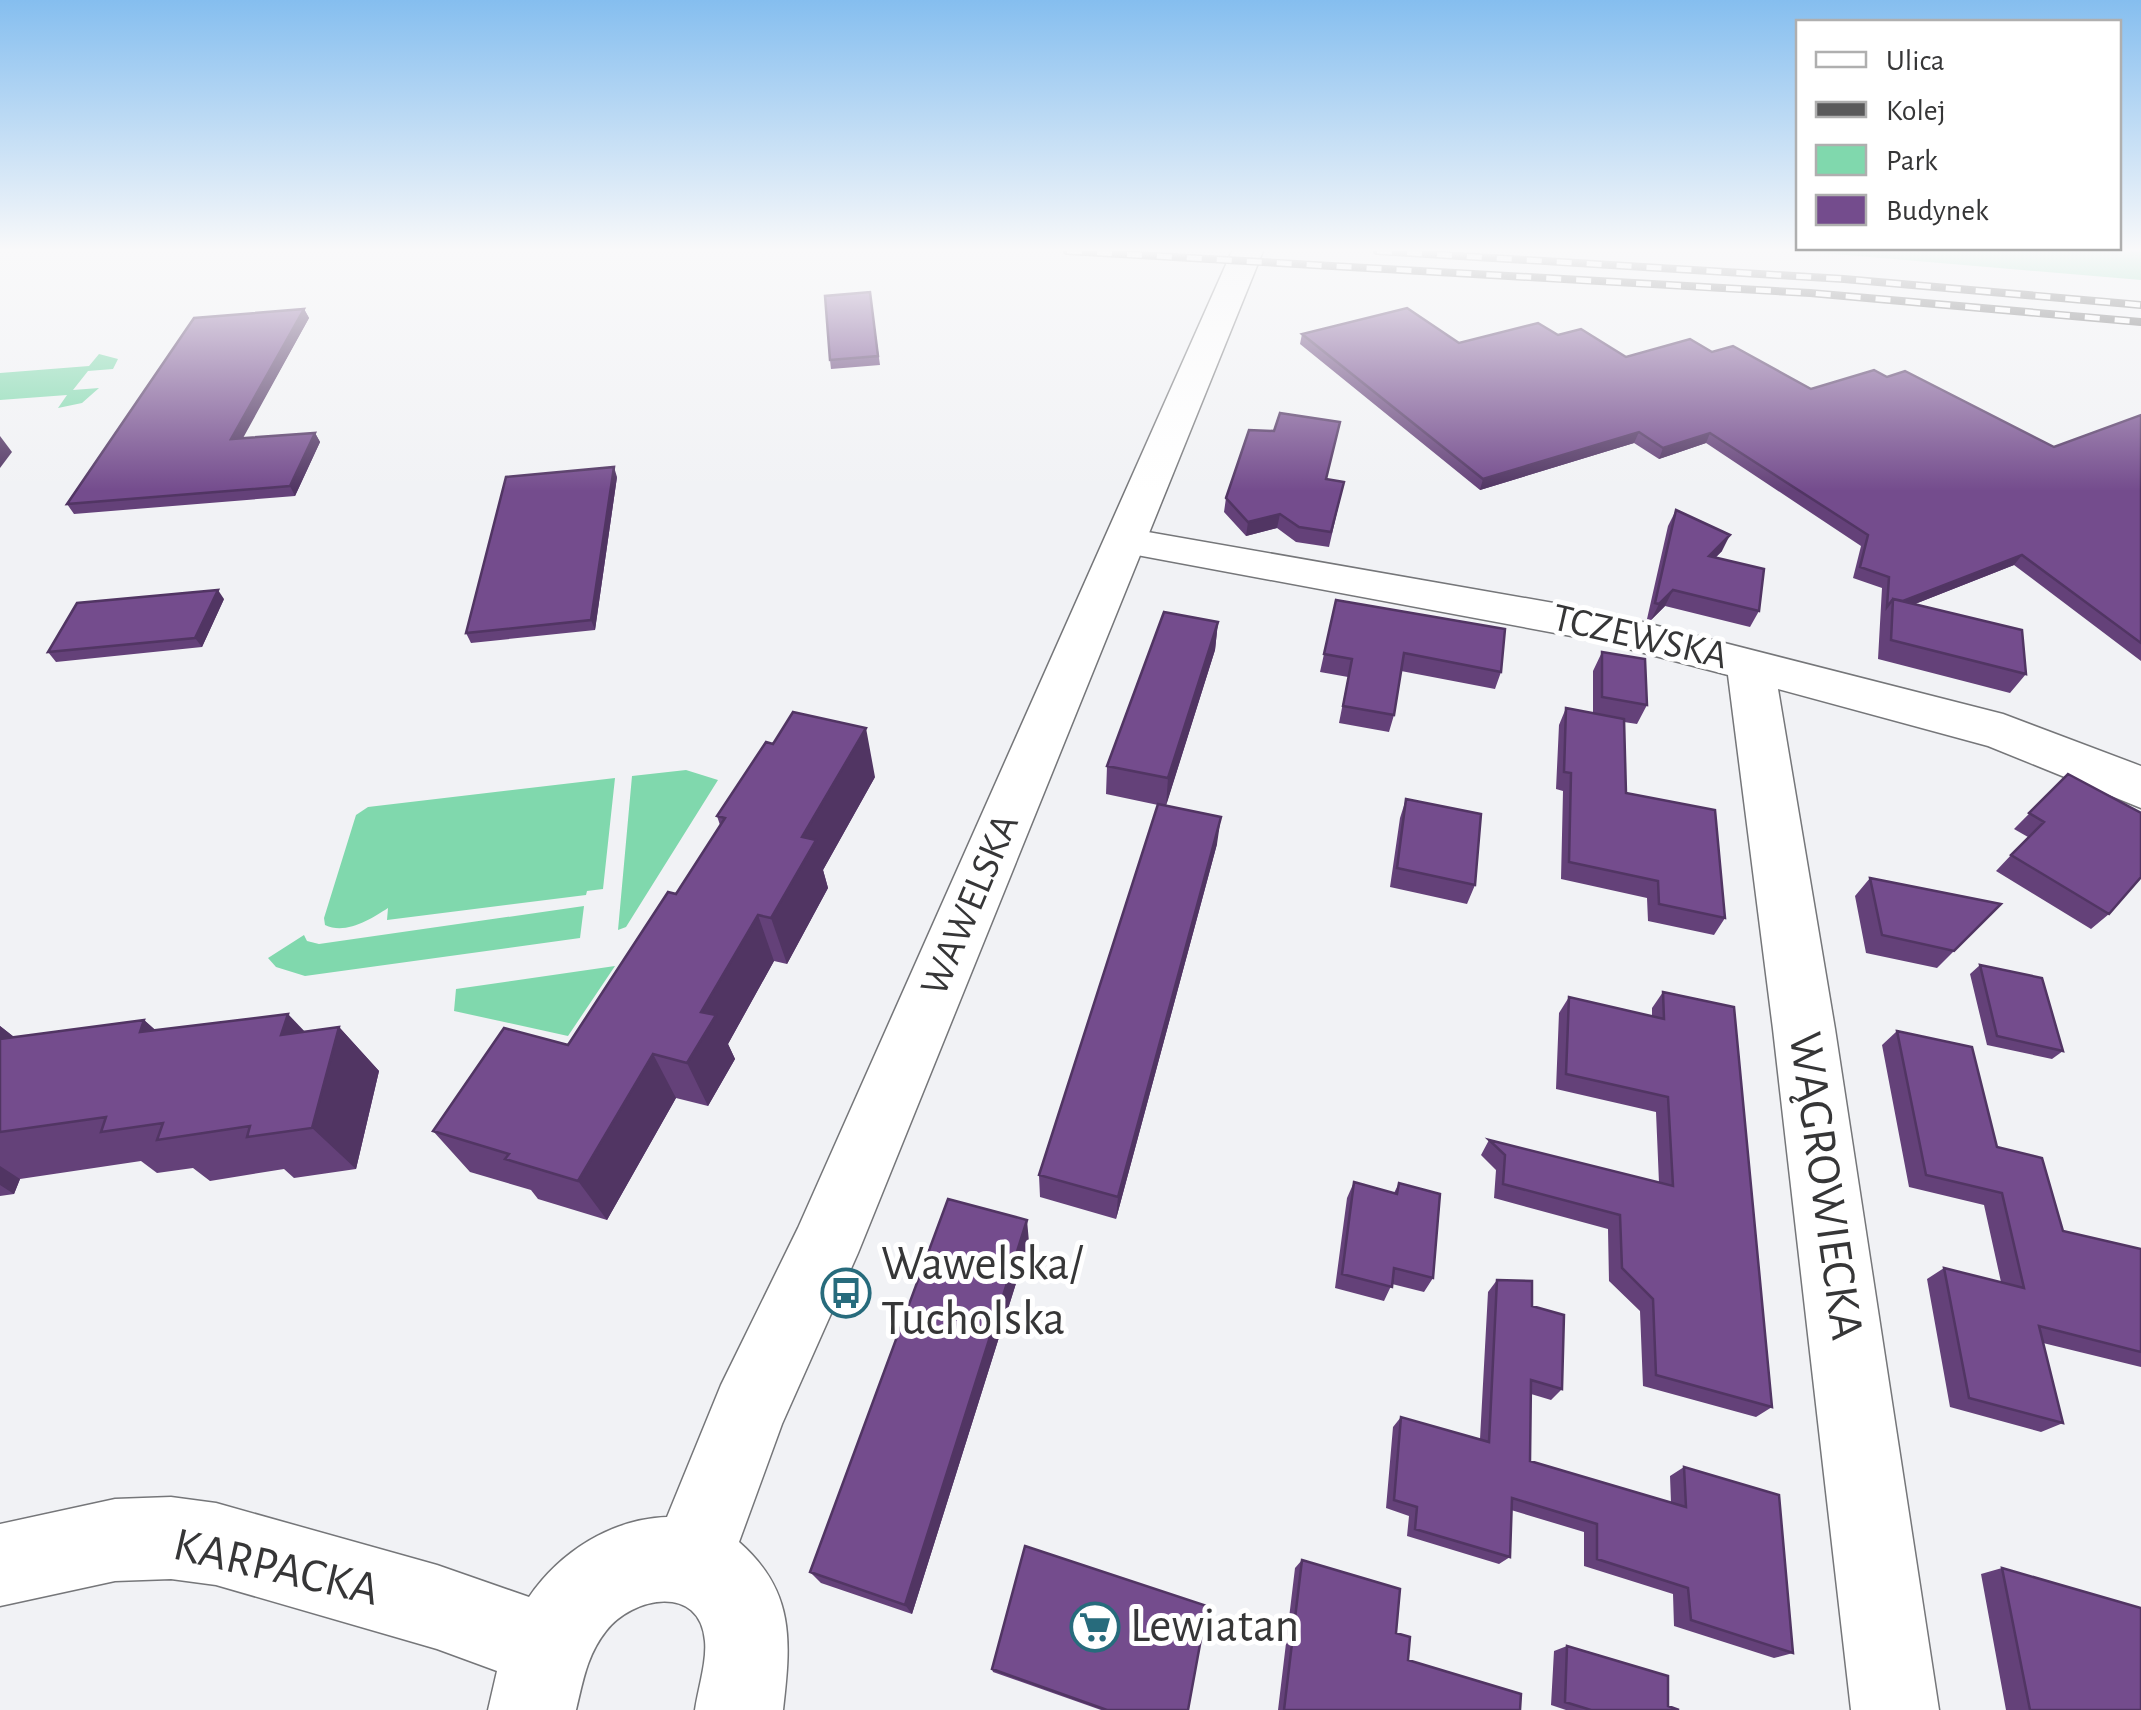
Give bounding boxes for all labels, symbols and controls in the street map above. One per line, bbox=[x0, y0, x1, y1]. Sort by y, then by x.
legend bbox=[1796, 20, 2121, 250]
text: Ulica bbox=[1886, 46, 1945, 76]
text: Kolej bbox=[1886, 96, 1946, 126]
text: Park bbox=[1886, 146, 1938, 176]
text: Budynek bbox=[1886, 196, 1989, 226]
street label: TCZEWSKA bbox=[1549, 597, 1731, 677]
street label: WAWELSKA bbox=[914, 809, 1026, 1001]
street label: WĄGROWIECKA bbox=[1780, 1029, 1870, 1343]
place label: Wawelska/ Tucholska bbox=[881, 1241, 1083, 1344]
bus stop icon: Wawelska/ Tucholska bbox=[820, 1267, 872, 1319]
street label: KARPACKA bbox=[169, 1521, 383, 1615]
supermarket icon: Lewiatan bbox=[1069, 1601, 1121, 1653]
place label: Lewiatan bbox=[1130, 1603, 1299, 1651]

